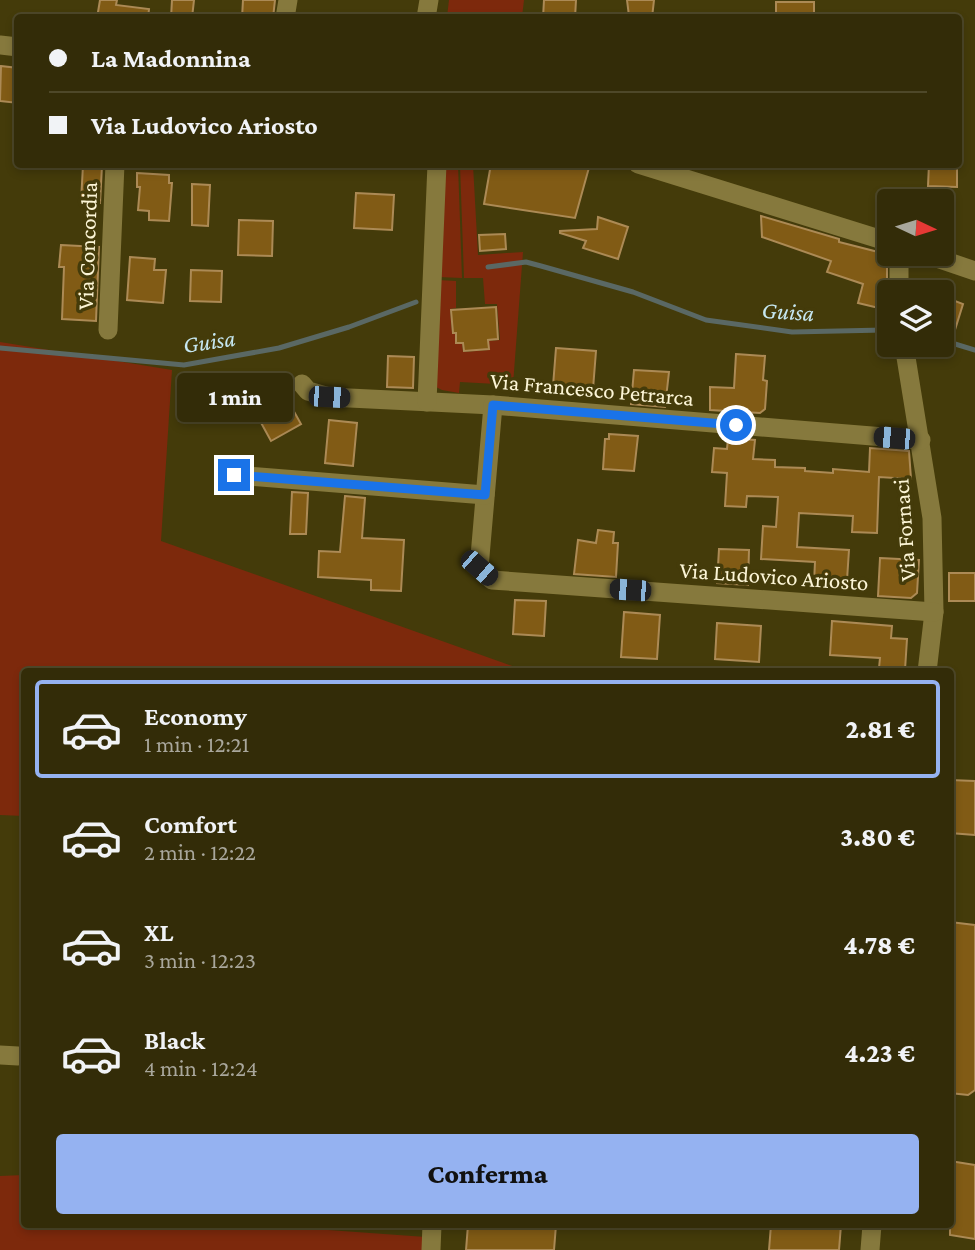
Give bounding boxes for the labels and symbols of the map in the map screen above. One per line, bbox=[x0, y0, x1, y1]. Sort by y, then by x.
street label: Via Concordia bbox=[72, 181, 102, 311]
north arrow bbox=[877, 189, 954, 266]
water label: Guisa bbox=[761, 296, 815, 326]
water label: Guisa bbox=[181, 324, 237, 358]
street label: Via Francesco Petrarca bbox=[489, 367, 695, 411]
callout: 1 min bbox=[176, 374, 292, 422]
car bbox=[308, 385, 351, 409]
route start bbox=[720, 409, 752, 441]
car bbox=[873, 426, 916, 450]
route end bbox=[218, 459, 250, 491]
street label: Via Fornaci bbox=[887, 478, 921, 582]
car bbox=[457, 546, 502, 590]
street label: Via Ludovico Ariosto bbox=[679, 556, 869, 596]
car bbox=[609, 578, 652, 602]

